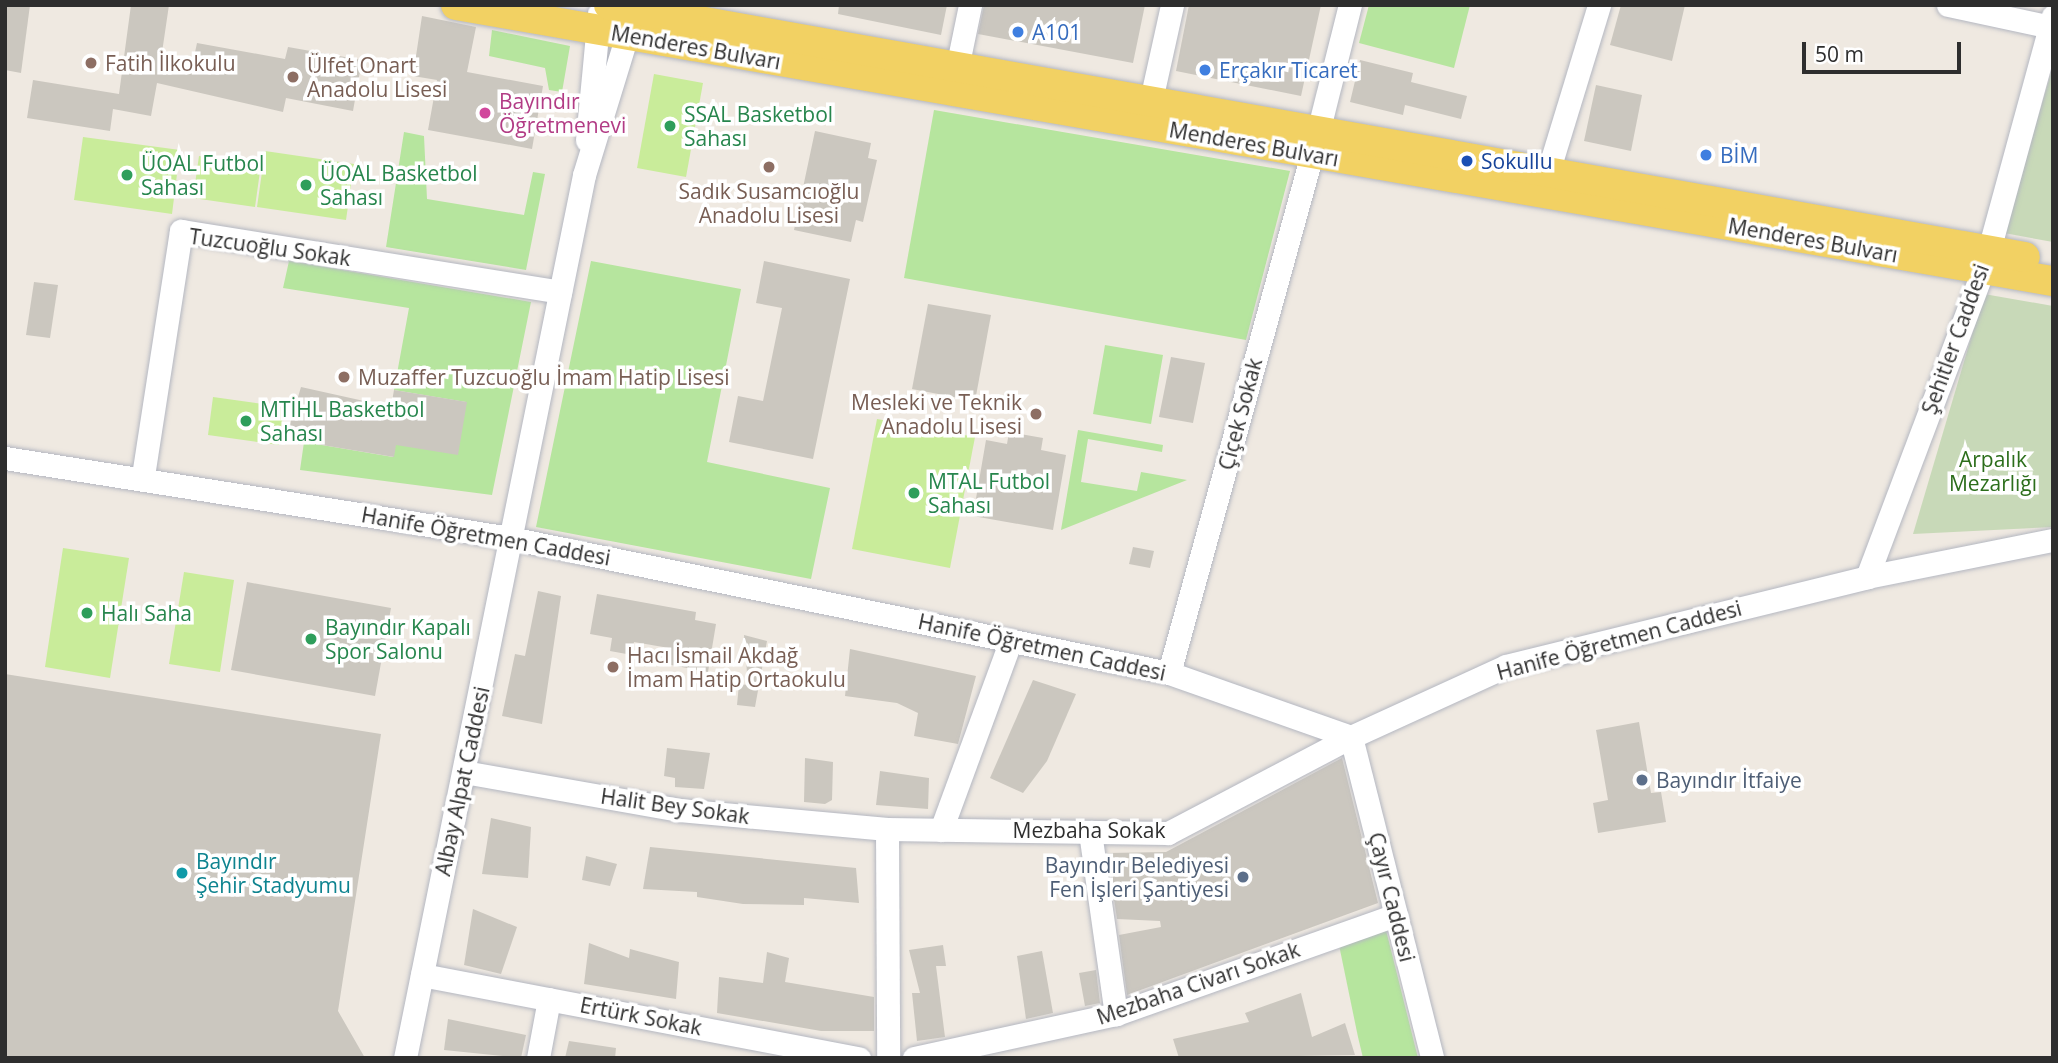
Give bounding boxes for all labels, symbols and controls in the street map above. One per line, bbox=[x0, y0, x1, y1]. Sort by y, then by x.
place label: A101 bbox=[1032, 19, 1081, 45]
street label: Menderes Bulvarı bbox=[609, 20, 783, 74]
marker: A101 bbox=[1010, 24, 1026, 40]
scale bar bbox=[1806, 28, 1965, 72]
text: 50 m bbox=[1815, 40, 1864, 68]
place label: Fatih İlkokulu bbox=[105, 50, 236, 76]
place label: Ülfet Onart Anadolu Lisesi bbox=[307, 52, 447, 102]
marker: Fatih İlkokulu bbox=[83, 55, 99, 71]
place label: Erçakır Ticaret bbox=[1219, 57, 1358, 83]
marker: Erçakır Ticaret bbox=[1197, 62, 1213, 78]
marker: Ülfet Onart Anadolu Lisesi bbox=[285, 69, 301, 85]
place label: Bayındır Öğretmenevi bbox=[499, 88, 626, 138]
place label: SSAL Basketbol Sahası bbox=[684, 101, 833, 151]
marker: Bayındır Öğretmenevi bbox=[477, 105, 493, 121]
street label: Menderes Bulvarı bbox=[1167, 117, 1341, 171]
marker: SSAL Basketbol Sahası bbox=[662, 118, 678, 134]
place label: BİM bbox=[1720, 142, 1758, 168]
marker: BİM bbox=[1698, 147, 1714, 163]
place label: Sokullu bbox=[1481, 148, 1553, 174]
place label: ÜOAL Futbol Sahası bbox=[141, 150, 264, 200]
marker: Sokullu bbox=[1459, 153, 1475, 169]
marker: Sadık Susamcıoğlu Anadolu Lisesi bbox=[761, 159, 777, 175]
place label: ÜOAL Basketbol Sahası bbox=[320, 160, 478, 210]
marker: ÜOAL Futbol Sahası bbox=[119, 167, 135, 183]
marker: ÜOAL Basketbol Sahası bbox=[298, 177, 314, 193]
place label: Sadık Susamcıoğlu Anadolu Lisesi bbox=[679, 178, 859, 228]
street label: Menderes Bulvarı bbox=[1726, 213, 1900, 267]
street label: Tuzcuoğlu Sokak bbox=[188, 223, 352, 271]
street label: Şehitler Caddesi bbox=[1916, 261, 1994, 417]
street label: Çiçek Sokak bbox=[1213, 355, 1267, 473]
place label: Muzaffer Tuzcuoğlu İmam Hatip Lisesi bbox=[358, 364, 730, 390]
marker: Muzaffer Tuzcuoğlu İmam Hatip Lisesi bbox=[336, 369, 352, 385]
place label: Mesleki ve Teknik Anadolu Lisesi bbox=[851, 389, 1022, 439]
place label: MTİHL Basketbol Sahası bbox=[260, 396, 425, 446]
marker: Mesleki ve Teknik Anadolu Lisesi bbox=[1028, 406, 1044, 422]
marker: MTİHL Basketbol Sahası bbox=[238, 413, 254, 429]
park label: Arpalık Mezarlığı bbox=[1949, 446, 2037, 496]
place label: MTAL Futbol Sahası bbox=[928, 468, 1050, 518]
marker: MTAL Futbol Sahası bbox=[906, 485, 922, 501]
street label: Hanife Öğretmen Caddesi bbox=[359, 502, 613, 570]
street label: Hanife Öğretmen Caddesi bbox=[1494, 595, 1744, 685]
place label: Halı Saha bbox=[101, 600, 192, 626]
marker: Halı Saha bbox=[79, 605, 95, 621]
street label: Hanife Öğretmen Caddesi bbox=[916, 608, 1168, 686]
place label: Bayındır Kapalı Spor Salonu bbox=[325, 614, 471, 664]
marker: Bayındır Kapalı Spor Salonu bbox=[303, 631, 319, 647]
place label: Hacı İsmail Akdağ İmam Hatip Ortaokulu bbox=[627, 642, 846, 692]
marker: Hacı İsmail Akdağ İmam Hatip Ortaokulu bbox=[605, 659, 621, 675]
street label: Albay Alpat Caddesi bbox=[430, 684, 494, 878]
place label: Bayındır İtfaiye bbox=[1656, 767, 1802, 793]
marker: Bayındır İtfaiye bbox=[1634, 772, 1650, 788]
street label: Halit Bey Sokak bbox=[599, 783, 751, 829]
street label: Mezbaha Sokak bbox=[1013, 817, 1165, 843]
street label: Çayır Caddesi bbox=[1364, 830, 1420, 964]
place label: Bayındır Şehir Stadyumu bbox=[196, 848, 351, 898]
place label: Bayındır Belediyesi Fen İşleri Şantiyesi bbox=[1045, 852, 1229, 902]
marker: Bayındır Şehir Stadyumu bbox=[174, 865, 190, 881]
marker: Bayındır Belediyesi Fen İşleri Şantiyesi bbox=[1235, 869, 1251, 885]
street label: Mezbaha Civarı Sokak bbox=[1093, 936, 1303, 1030]
street label: Ertürk Sokak bbox=[578, 992, 704, 1040]

